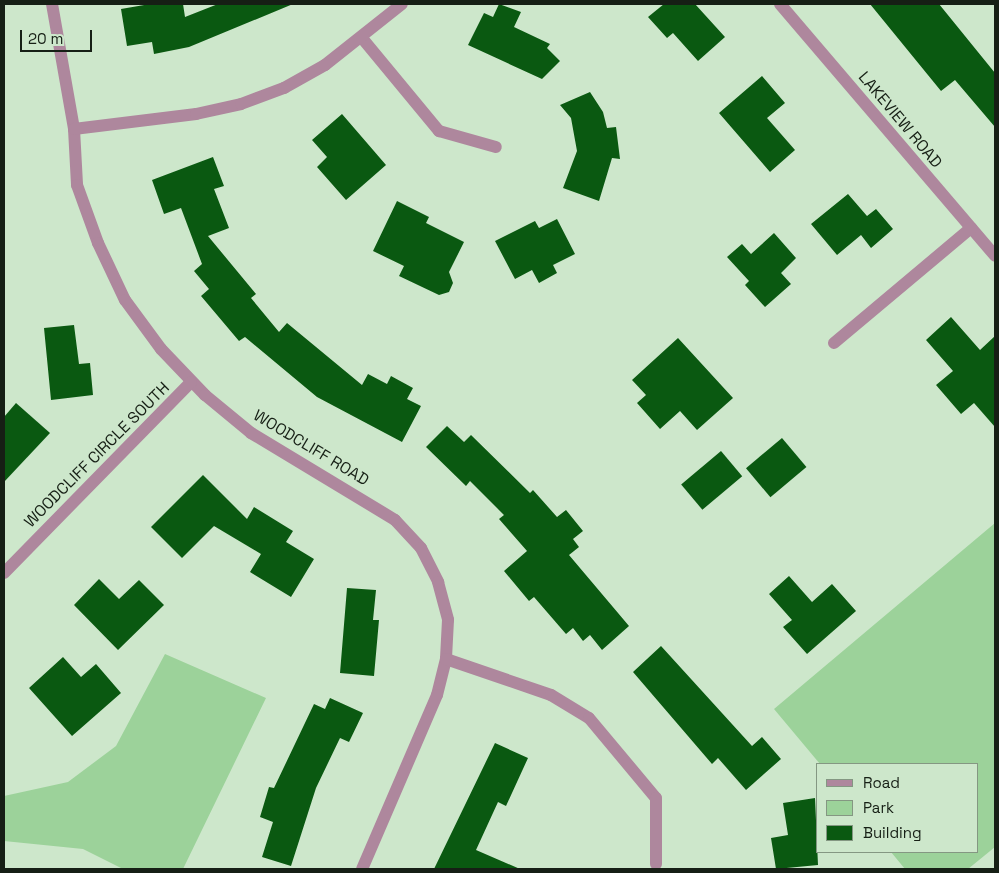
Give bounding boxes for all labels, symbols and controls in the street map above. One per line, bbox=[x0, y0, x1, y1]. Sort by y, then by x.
scale bar bbox=[22, 20, 95, 52]
text: 20 m bbox=[28, 29, 63, 48]
street label: LAKEVIEW ROAD bbox=[854, 68, 946, 172]
street label: WOODCLIFF CIRCLE SOUTH bbox=[20, 378, 174, 532]
street label: WOODCLIFF ROAD bbox=[250, 406, 372, 490]
legend bbox=[816, 763, 979, 853]
text: Road bbox=[863, 773, 900, 792]
text: Park bbox=[863, 798, 894, 817]
text: Building bbox=[863, 823, 922, 842]

